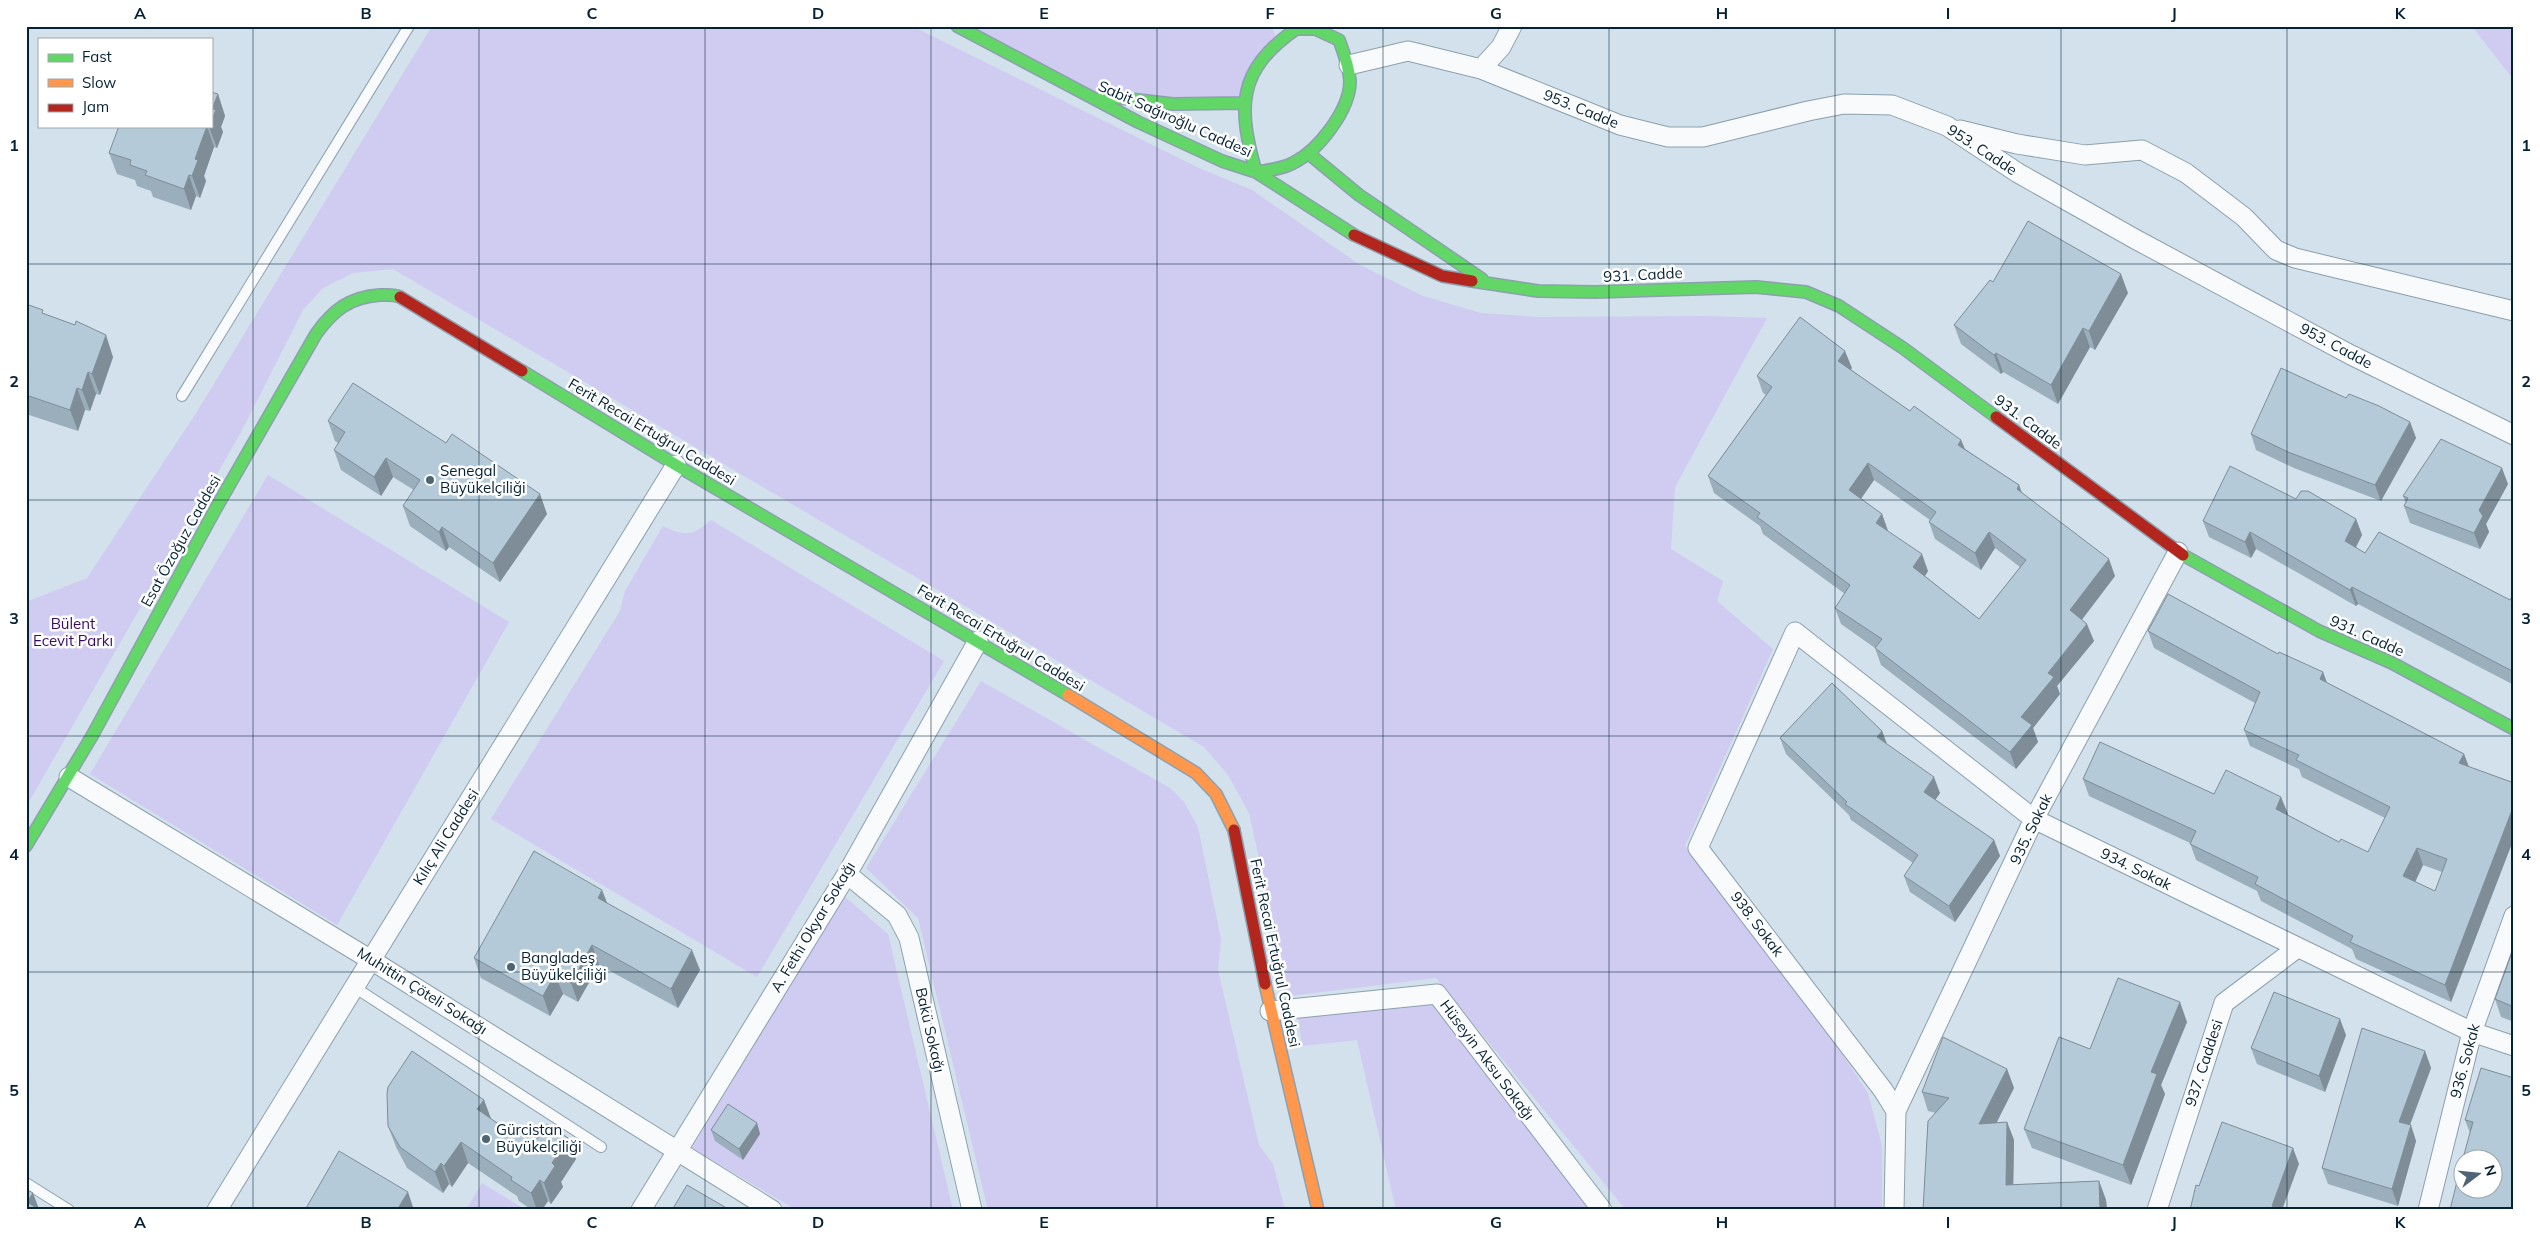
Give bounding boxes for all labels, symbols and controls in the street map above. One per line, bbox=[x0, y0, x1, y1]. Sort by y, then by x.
text: A bbox=[134, 3, 146, 23]
text: B bbox=[360, 3, 372, 23]
text: C bbox=[587, 3, 598, 23]
text: D bbox=[812, 3, 824, 23]
text: E bbox=[1039, 3, 1049, 23]
text: F bbox=[1265, 3, 1275, 23]
text: G bbox=[1490, 3, 1502, 23]
text: H bbox=[1716, 3, 1728, 23]
text: I bbox=[1946, 3, 1950, 23]
text: J bbox=[2171, 3, 2177, 23]
text: K bbox=[2395, 3, 2407, 23]
legend bbox=[38, 38, 212, 128]
text: Fast bbox=[82, 47, 112, 66]
text: Slow bbox=[82, 73, 116, 92]
street label: Sabit Sağıroğlu Caddesi bbox=[1095, 76, 1255, 161]
street label: 953. Cadde bbox=[1541, 85, 1622, 132]
text: Jam bbox=[82, 97, 109, 116]
street label: 953. Cadde bbox=[1944, 120, 2021, 179]
text: 1 bbox=[9, 135, 19, 155]
text: 1 bbox=[2521, 135, 2531, 155]
street label: 931. Cadde bbox=[1603, 263, 1683, 286]
street label: 953. Cadde bbox=[2297, 319, 2376, 373]
text: 2 bbox=[9, 371, 19, 391]
text: 2 bbox=[2521, 371, 2531, 391]
street label: Ferit Recai Ertuğrul Caddesi bbox=[565, 374, 739, 489]
street label: 931. Cadde bbox=[1991, 390, 2066, 453]
place label: Senegal Büyükelçiliği bbox=[440, 461, 526, 497]
street label: Esat Özoğuz Caddesi bbox=[136, 472, 225, 610]
marker: Senegal Büyükelçiliği bbox=[424, 474, 436, 486]
street label: Ferit Recai Ertuğrul Caddesi bbox=[914, 580, 1088, 695]
text: 3 bbox=[9, 608, 19, 628]
text: 3 bbox=[2521, 608, 2531, 628]
street label: 931. Cadde bbox=[2327, 611, 2407, 660]
park label: Bülent Ecevit Parkı bbox=[33, 614, 113, 650]
street label: Kılıç Ali Caddesi bbox=[408, 785, 483, 888]
street label: 935. Sokak bbox=[2005, 790, 2056, 867]
street label: 934. Sokak bbox=[2098, 843, 2175, 894]
text: 4 bbox=[9, 844, 19, 864]
text: 4 bbox=[2521, 844, 2531, 864]
street label: Ferit Recai Ertuğrul Caddesi bbox=[1246, 857, 1305, 1049]
street label: A. Fethi Okyar Sokağı bbox=[766, 858, 859, 995]
street label: 938. Sokak bbox=[1727, 887, 1788, 960]
street label: Muhittin Çöteli Sokağı bbox=[354, 943, 491, 1038]
place label: Bangladeş Büyükelçiliği bbox=[521, 948, 607, 984]
marker: Bangladeş Büyükelçiliği bbox=[505, 961, 517, 973]
street label: Bakü Sokağı bbox=[911, 986, 949, 1074]
street label: Hüseyin Aksu Sokağı bbox=[1436, 996, 1539, 1124]
street label: 937. Caddesi bbox=[2181, 1017, 2227, 1109]
street label: 936. Sokak bbox=[2445, 1021, 2484, 1100]
text: 5 bbox=[9, 1080, 19, 1100]
text: 5 bbox=[2521, 1080, 2531, 1100]
place label: Gürcistan Büyükelçiliği bbox=[496, 1120, 582, 1156]
marker: Gürcistan Büyükelçiliği bbox=[480, 1133, 492, 1145]
north arrow bbox=[2452, 1148, 2502, 1198]
text: N bbox=[2480, 1163, 2501, 1178]
text: A bbox=[134, 1212, 146, 1232]
text: B bbox=[360, 1212, 372, 1232]
text: C bbox=[587, 1212, 598, 1232]
text: D bbox=[812, 1212, 824, 1232]
text: E bbox=[1039, 1212, 1049, 1232]
text: F bbox=[1265, 1212, 1275, 1232]
text: G bbox=[1490, 1212, 1502, 1232]
text: H bbox=[1716, 1212, 1728, 1232]
text: I bbox=[1946, 1212, 1950, 1232]
text: J bbox=[2171, 1212, 2177, 1232]
text: K bbox=[2395, 1212, 2407, 1232]

